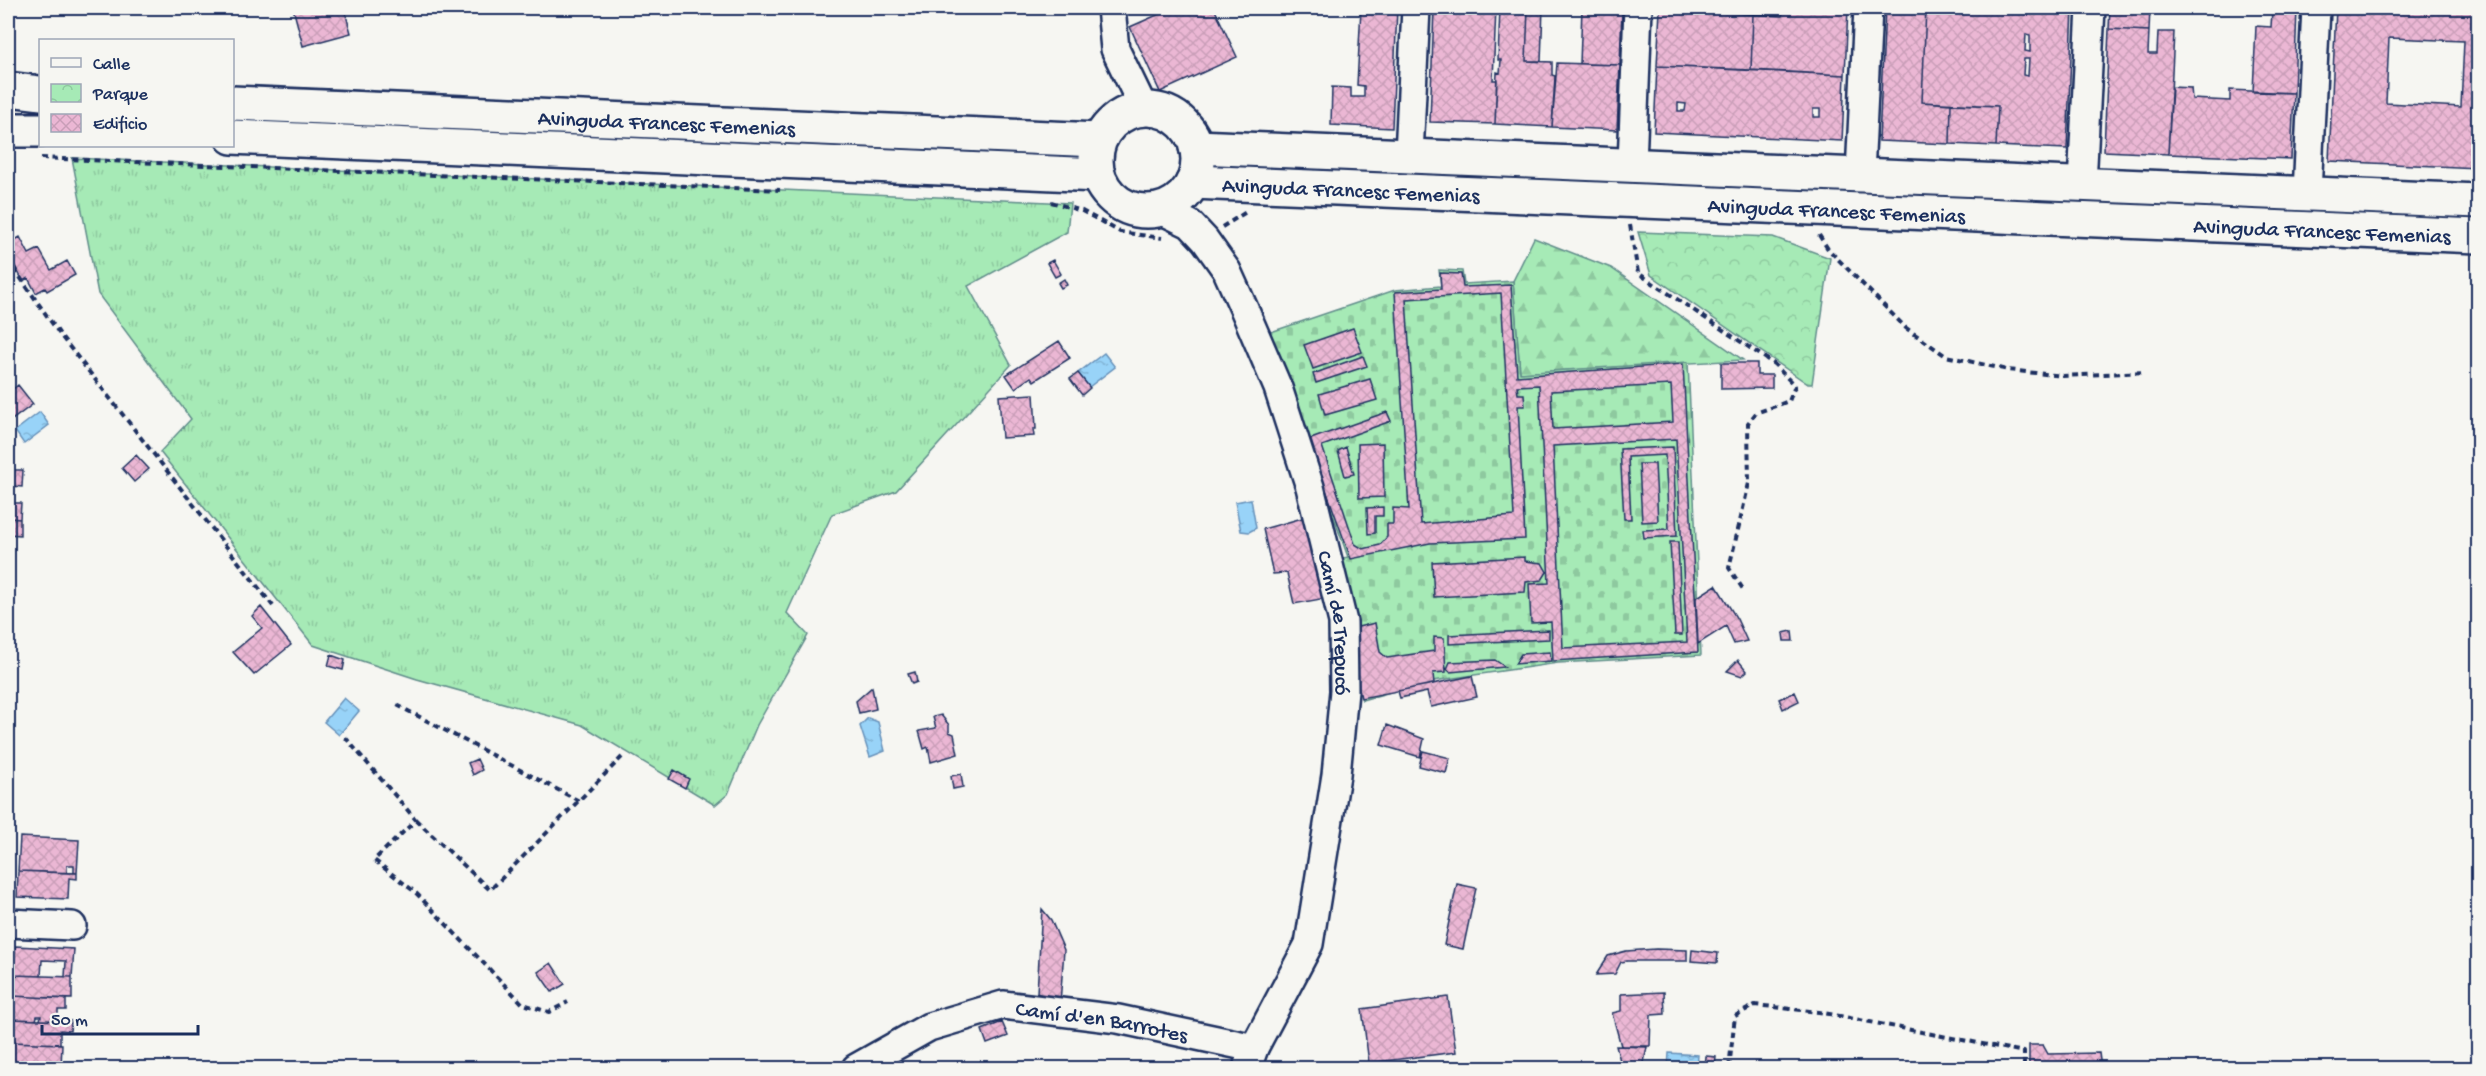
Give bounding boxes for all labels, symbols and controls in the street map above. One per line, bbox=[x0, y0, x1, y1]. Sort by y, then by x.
legend bbox=[39, 39, 234, 147]
text: Calle bbox=[93, 55, 131, 76]
text: Parque bbox=[92, 85, 149, 106]
street label: Avinguda Francesc Femenias bbox=[537, 107, 797, 144]
text: Edificio bbox=[93, 115, 147, 136]
street label: Avinguda Francesc Femenias bbox=[1221, 174, 1481, 211]
street label: Avinguda Francesc Femenias bbox=[1707, 195, 1966, 231]
street label: Avinguda Francesc Femenias bbox=[2193, 215, 2452, 252]
street label: Camí de Trepucó bbox=[1309, 548, 1353, 696]
scale bar bbox=[42, 998, 198, 1036]
street label: Camí d'en Barrotes bbox=[1014, 998, 1191, 1051]
text: 50 m bbox=[51, 1011, 88, 1032]

